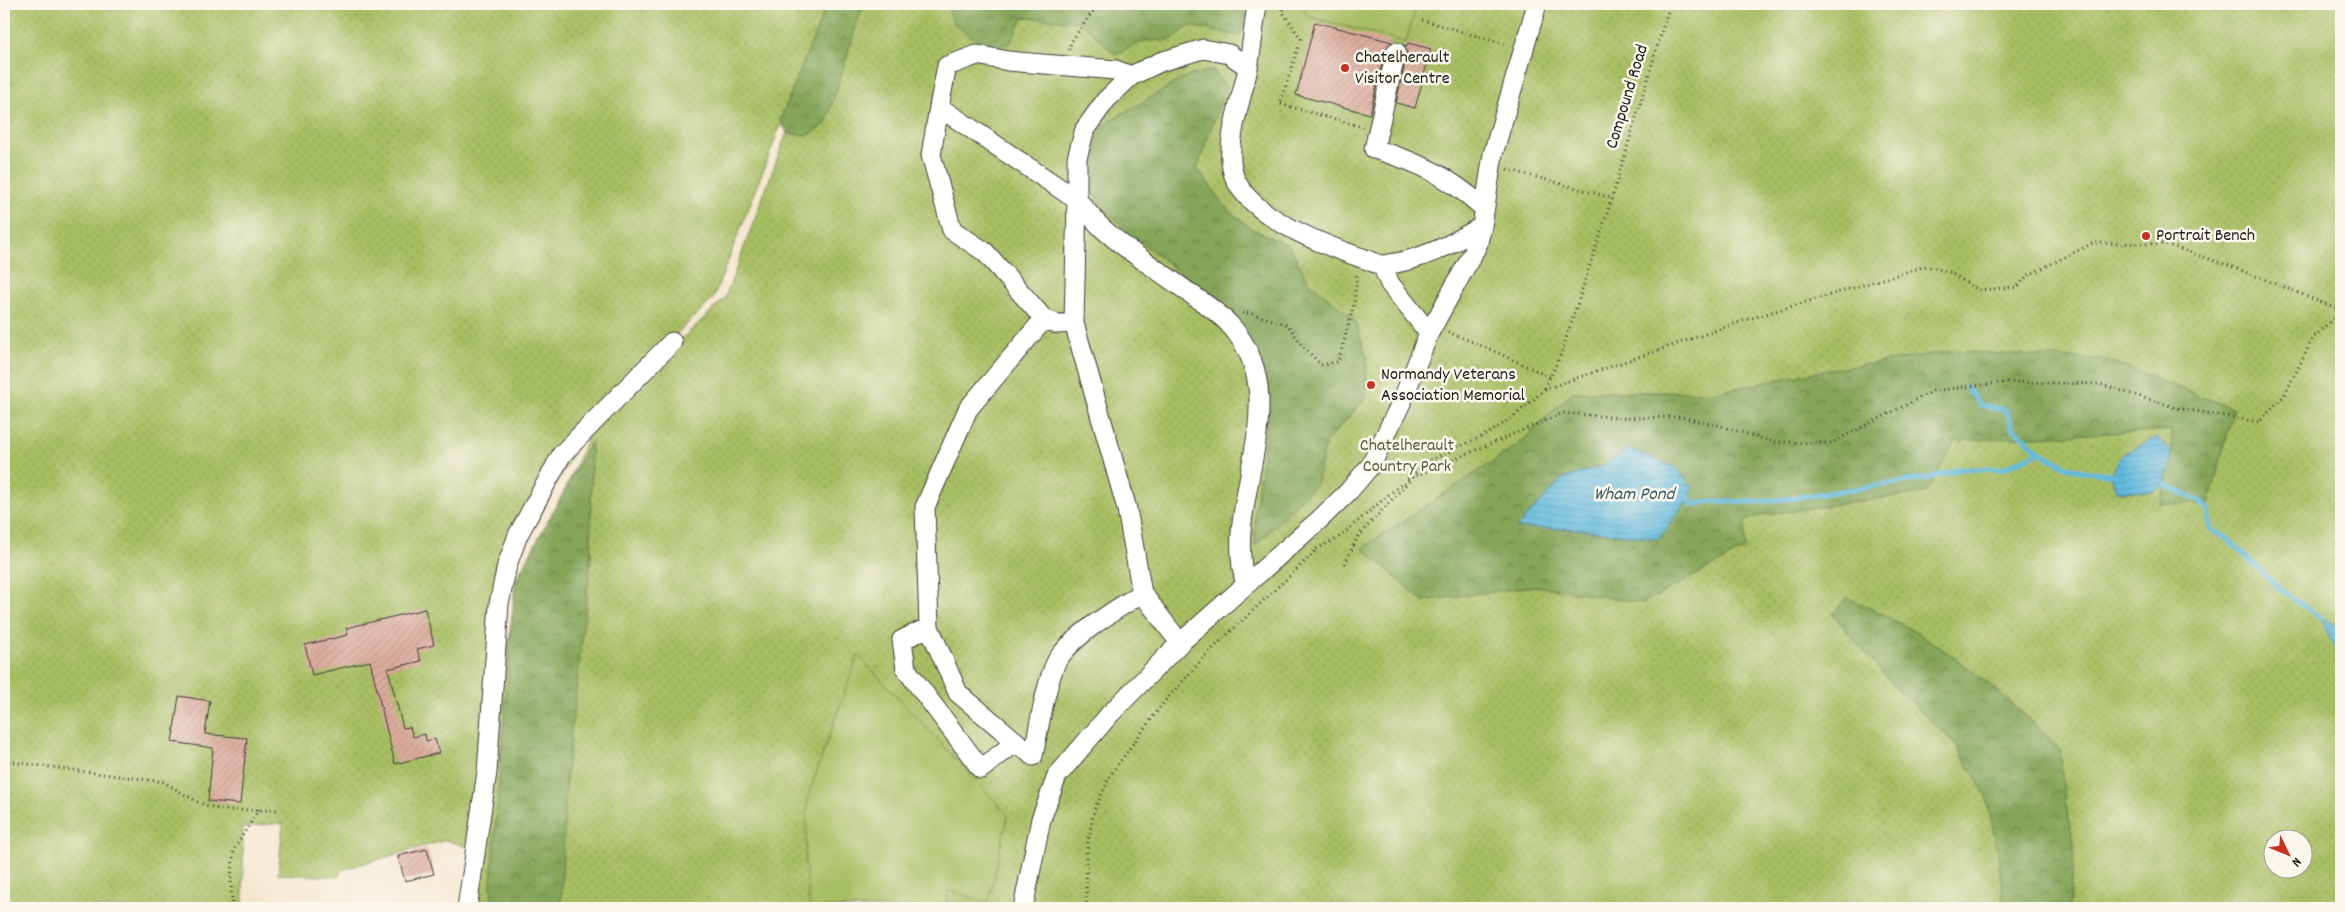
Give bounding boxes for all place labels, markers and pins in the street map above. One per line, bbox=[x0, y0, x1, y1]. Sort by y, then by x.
place label: Chatelherault Visitor Centre bbox=[1355, 46, 1450, 92]
marker: Chatelherault Visitor Centre bbox=[1339, 62, 1351, 74]
place label: Portrait Bench bbox=[2156, 224, 2255, 249]
marker: Portrait Bench bbox=[2140, 230, 2152, 242]
place label: Normandy Veterans Association Memorial bbox=[1381, 363, 1526, 409]
marker: Normandy Veterans Association Memorial bbox=[1365, 379, 1377, 391]

